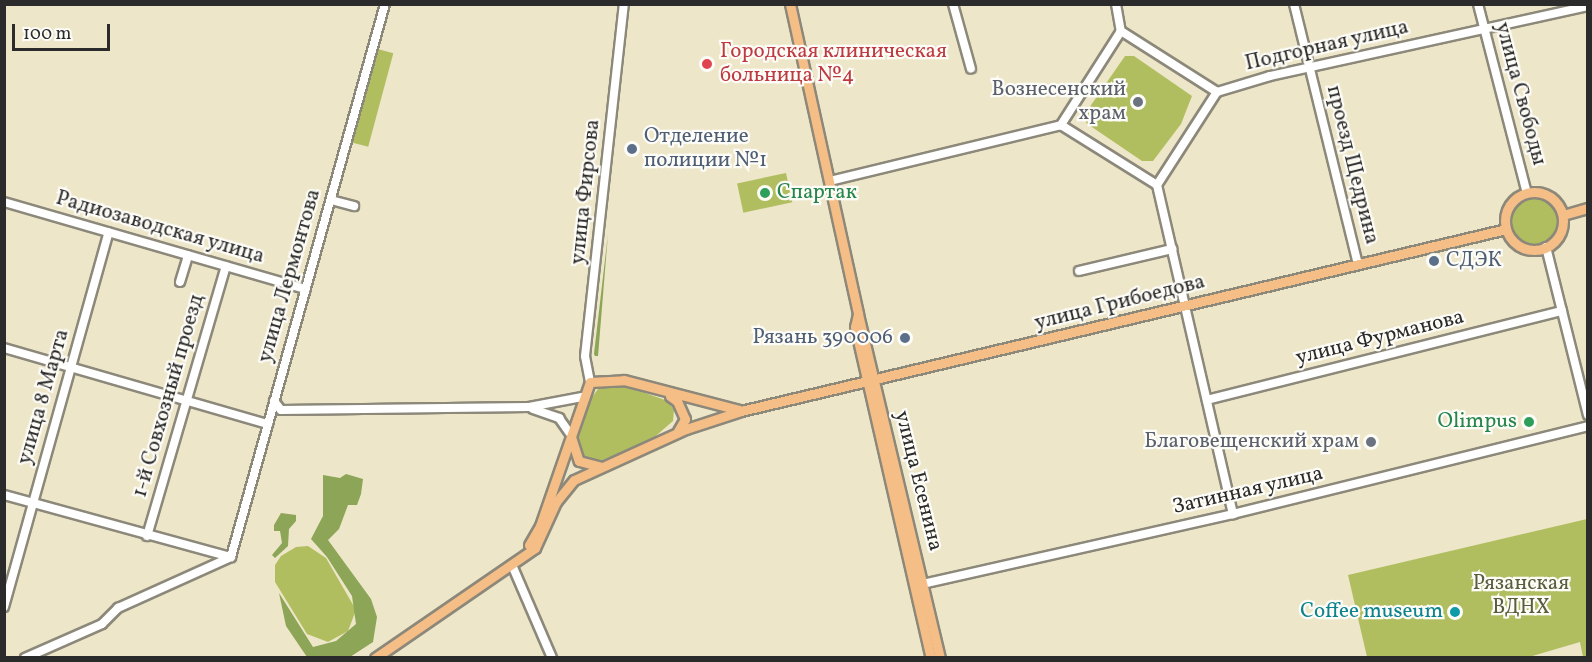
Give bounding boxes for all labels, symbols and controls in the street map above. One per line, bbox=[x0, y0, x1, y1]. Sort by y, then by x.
scale bar bbox=[15, 12, 112, 50]
street label: Подгорная улица bbox=[1242, 15, 1412, 77]
street label: улица Свободы bbox=[1489, 20, 1551, 168]
text: 100 m bbox=[23, 22, 72, 47]
place label: Городская клиническая больница №4 bbox=[720, 39, 947, 89]
marker: Городская клиническая больница №4 bbox=[698, 55, 716, 73]
place label: Вознесенский храм bbox=[992, 77, 1126, 127]
street label: проезд Щедрина bbox=[1320, 83, 1384, 247]
marker: Вознесенский храм bbox=[1131, 95, 1145, 109]
street label: улица Фирсова bbox=[566, 118, 606, 266]
place label: Отделение полиции №1 bbox=[644, 124, 767, 174]
marker: Отделение полиции №1 bbox=[625, 142, 639, 156]
place label: Спартак bbox=[777, 180, 857, 206]
street label: Радиозаводская улица bbox=[53, 186, 267, 270]
street label: улица Лермонтова bbox=[253, 186, 327, 366]
marker: Спартак bbox=[758, 186, 772, 200]
place label: СДЭК bbox=[1446, 248, 1502, 274]
marker: СДЭК bbox=[1427, 254, 1441, 268]
street label: улица Грибоедова bbox=[1032, 270, 1208, 336]
street label: 1-й Совхозный проезд bbox=[128, 292, 210, 500]
street label: улица Фурманова bbox=[1293, 305, 1467, 371]
place label: Рязань 390006 bbox=[752, 325, 893, 351]
street label: улица 8 Марта bbox=[13, 326, 75, 468]
marker: Рязань 390006 bbox=[898, 331, 912, 345]
street label: улица Есенина bbox=[888, 408, 948, 554]
place label: Olimpus bbox=[1438, 409, 1517, 435]
marker: Olimpus bbox=[1522, 415, 1536, 429]
place label: Благовещенский храм bbox=[1144, 429, 1359, 455]
marker: Благовещенский храм bbox=[1364, 435, 1378, 449]
street label: Затинная улица bbox=[1170, 461, 1326, 521]
park label: Рязанская ВДНХ bbox=[1473, 571, 1569, 621]
place label: Coffee museum bbox=[1300, 599, 1443, 625]
marker: Coffee museum bbox=[1448, 605, 1462, 619]

